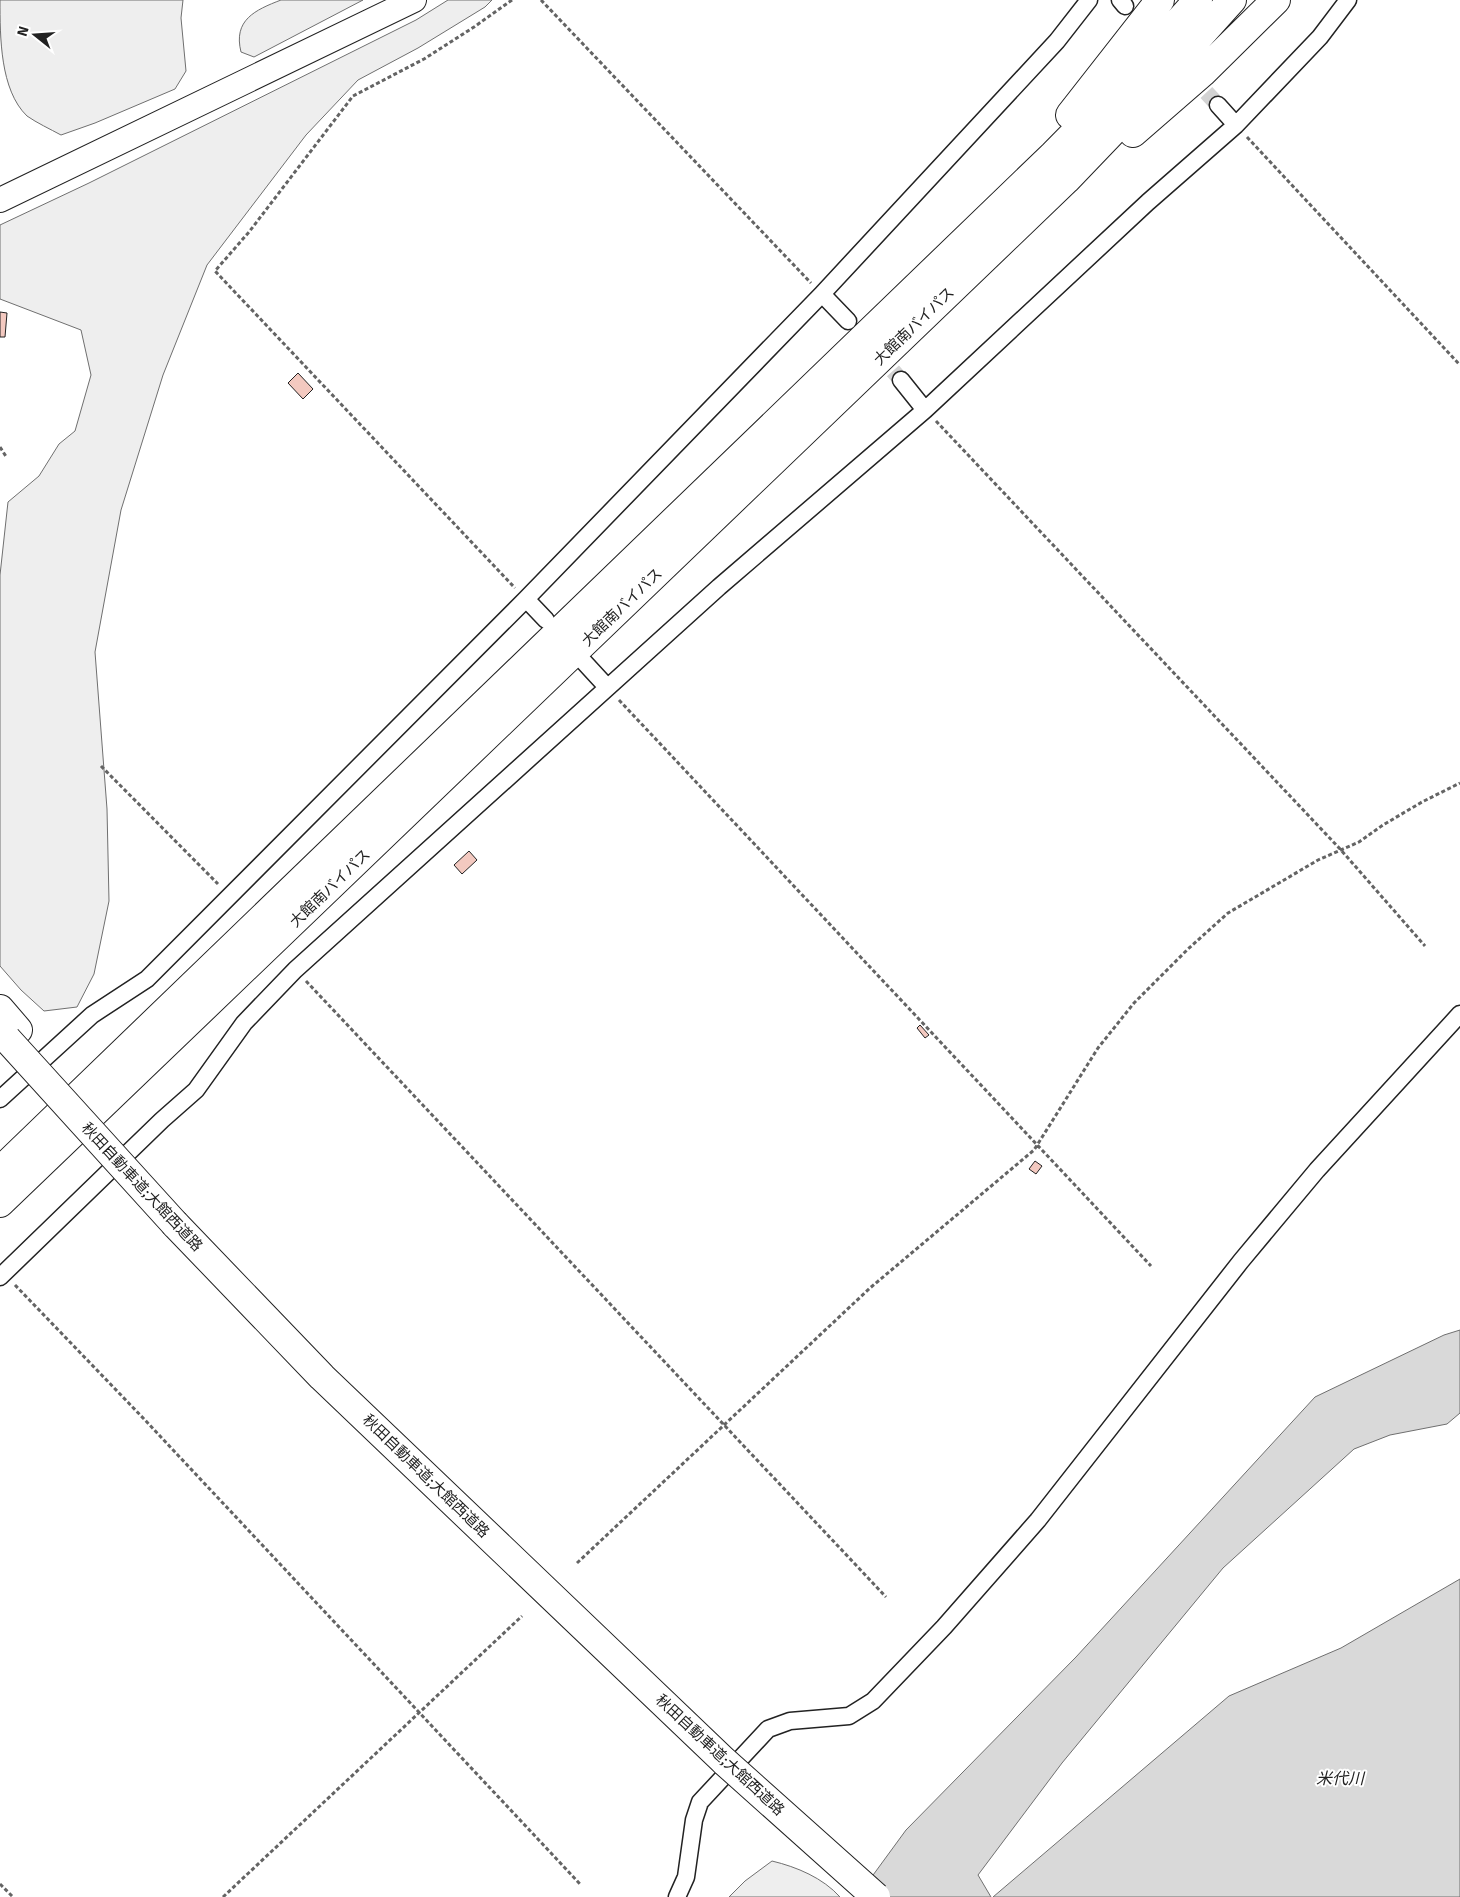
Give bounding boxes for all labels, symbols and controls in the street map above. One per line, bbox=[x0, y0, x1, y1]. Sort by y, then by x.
north arrow bbox=[10, 10, 60, 60]
text: N bbox=[13, 24, 33, 38]
street label: 大館南バイパス bbox=[870, 283, 958, 369]
street label: 大館南バイパス bbox=[578, 564, 666, 650]
street label: 大館南バイパス bbox=[286, 845, 374, 931]
street label: 秋田自動車道;大館西道路 bbox=[78, 1119, 206, 1255]
street label: 秋田自動車道;大館西道路 bbox=[359, 1411, 493, 1541]
street label: 秋田自動車道;大館西道路 bbox=[652, 1691, 788, 1819]
water label: 米代川 bbox=[1316, 1769, 1366, 1789]

